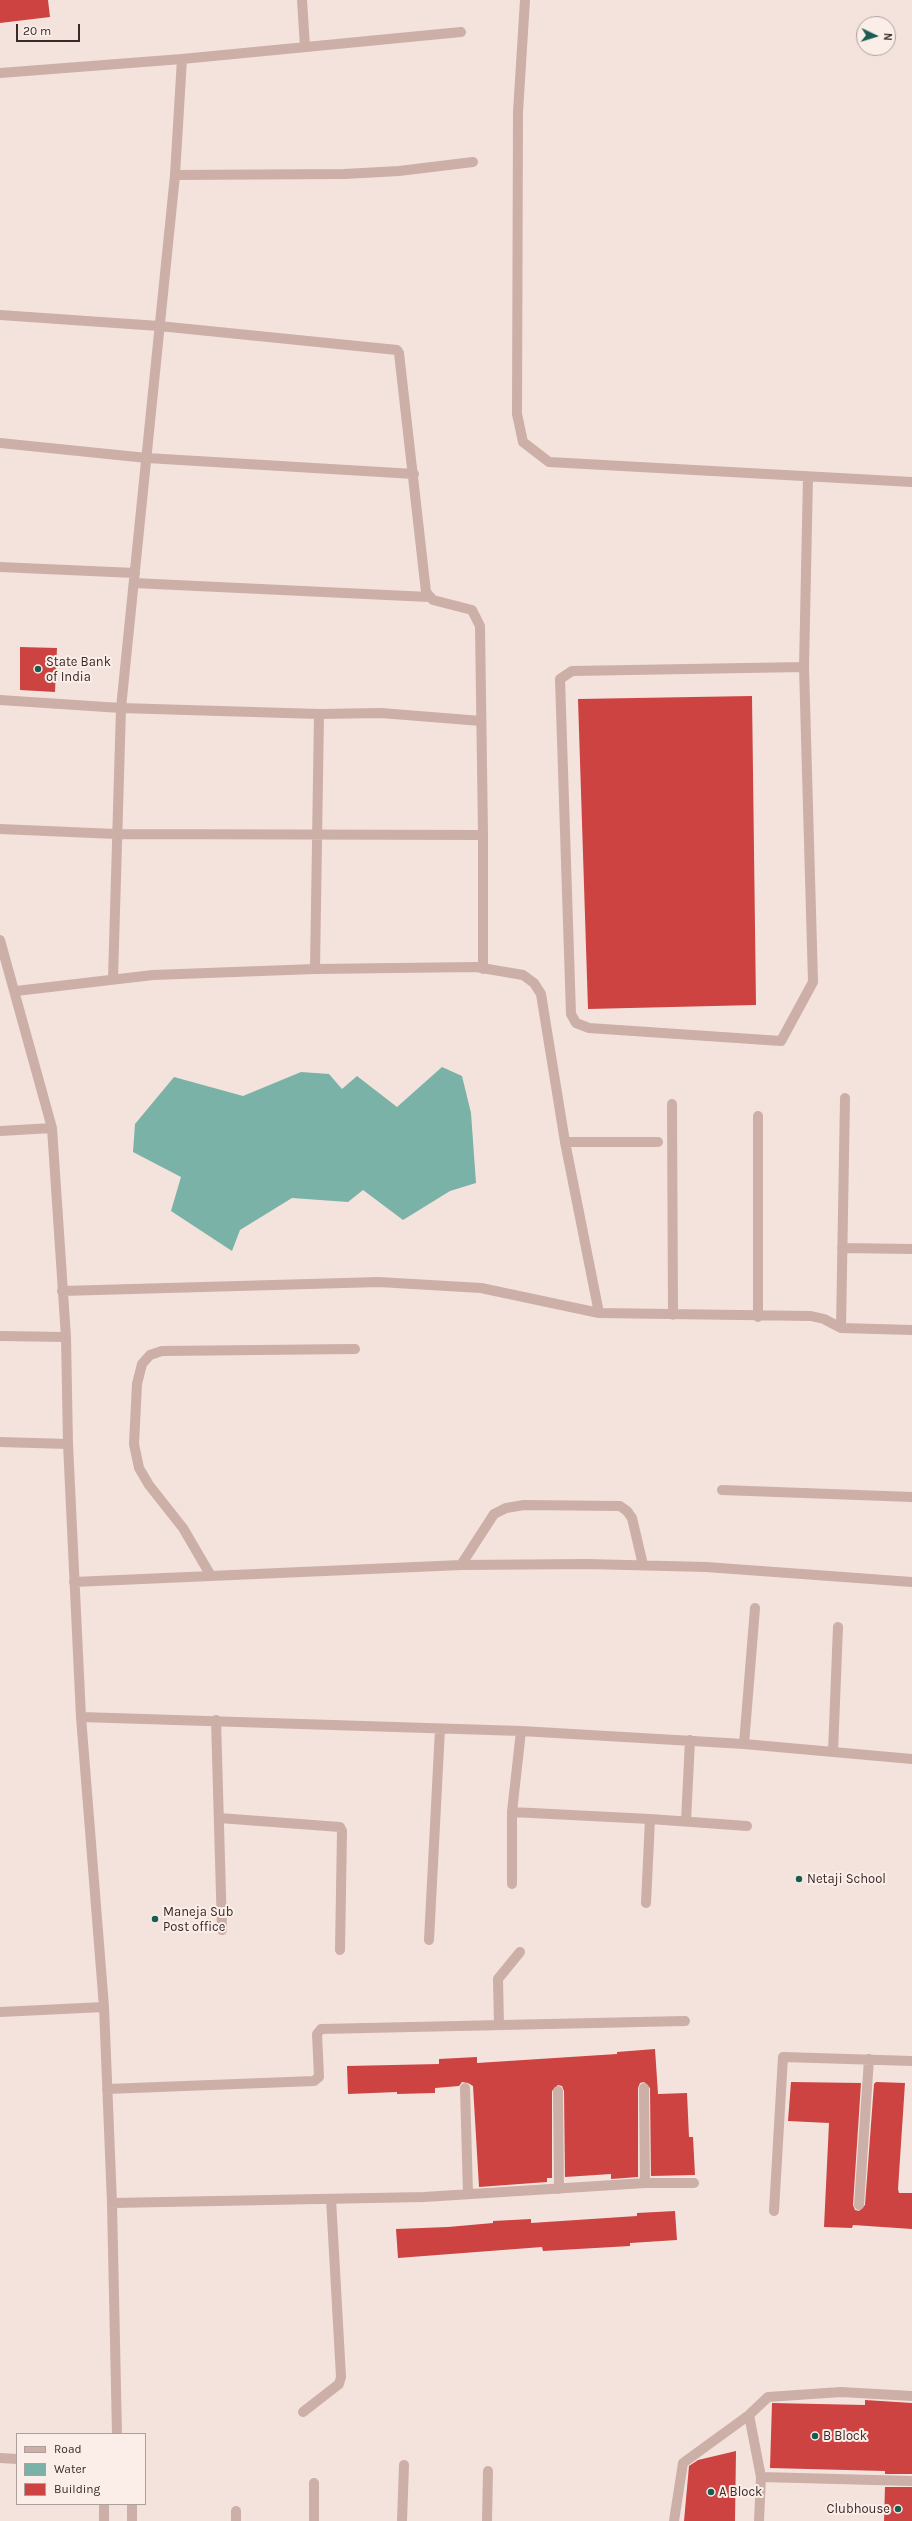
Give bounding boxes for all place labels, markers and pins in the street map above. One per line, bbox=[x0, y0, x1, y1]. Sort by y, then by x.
place label: State Bank of India bbox=[46, 654, 111, 685]
marker: State Bank of India bbox=[33, 664, 43, 674]
place label: Netaji School bbox=[807, 1871, 886, 1887]
marker: Netaji School bbox=[794, 1874, 804, 1884]
place label: Maneja Sub Post office bbox=[163, 1904, 233, 1935]
marker: Maneja Sub Post office bbox=[150, 1914, 160, 1924]
place label: B Block bbox=[823, 2428, 867, 2444]
marker: B Block bbox=[810, 2431, 820, 2441]
place label: A Block bbox=[719, 2484, 762, 2500]
marker: A Block bbox=[706, 2487, 716, 2497]
place label: Clubhouse bbox=[826, 2501, 890, 2517]
marker: Clubhouse bbox=[893, 2504, 903, 2514]

